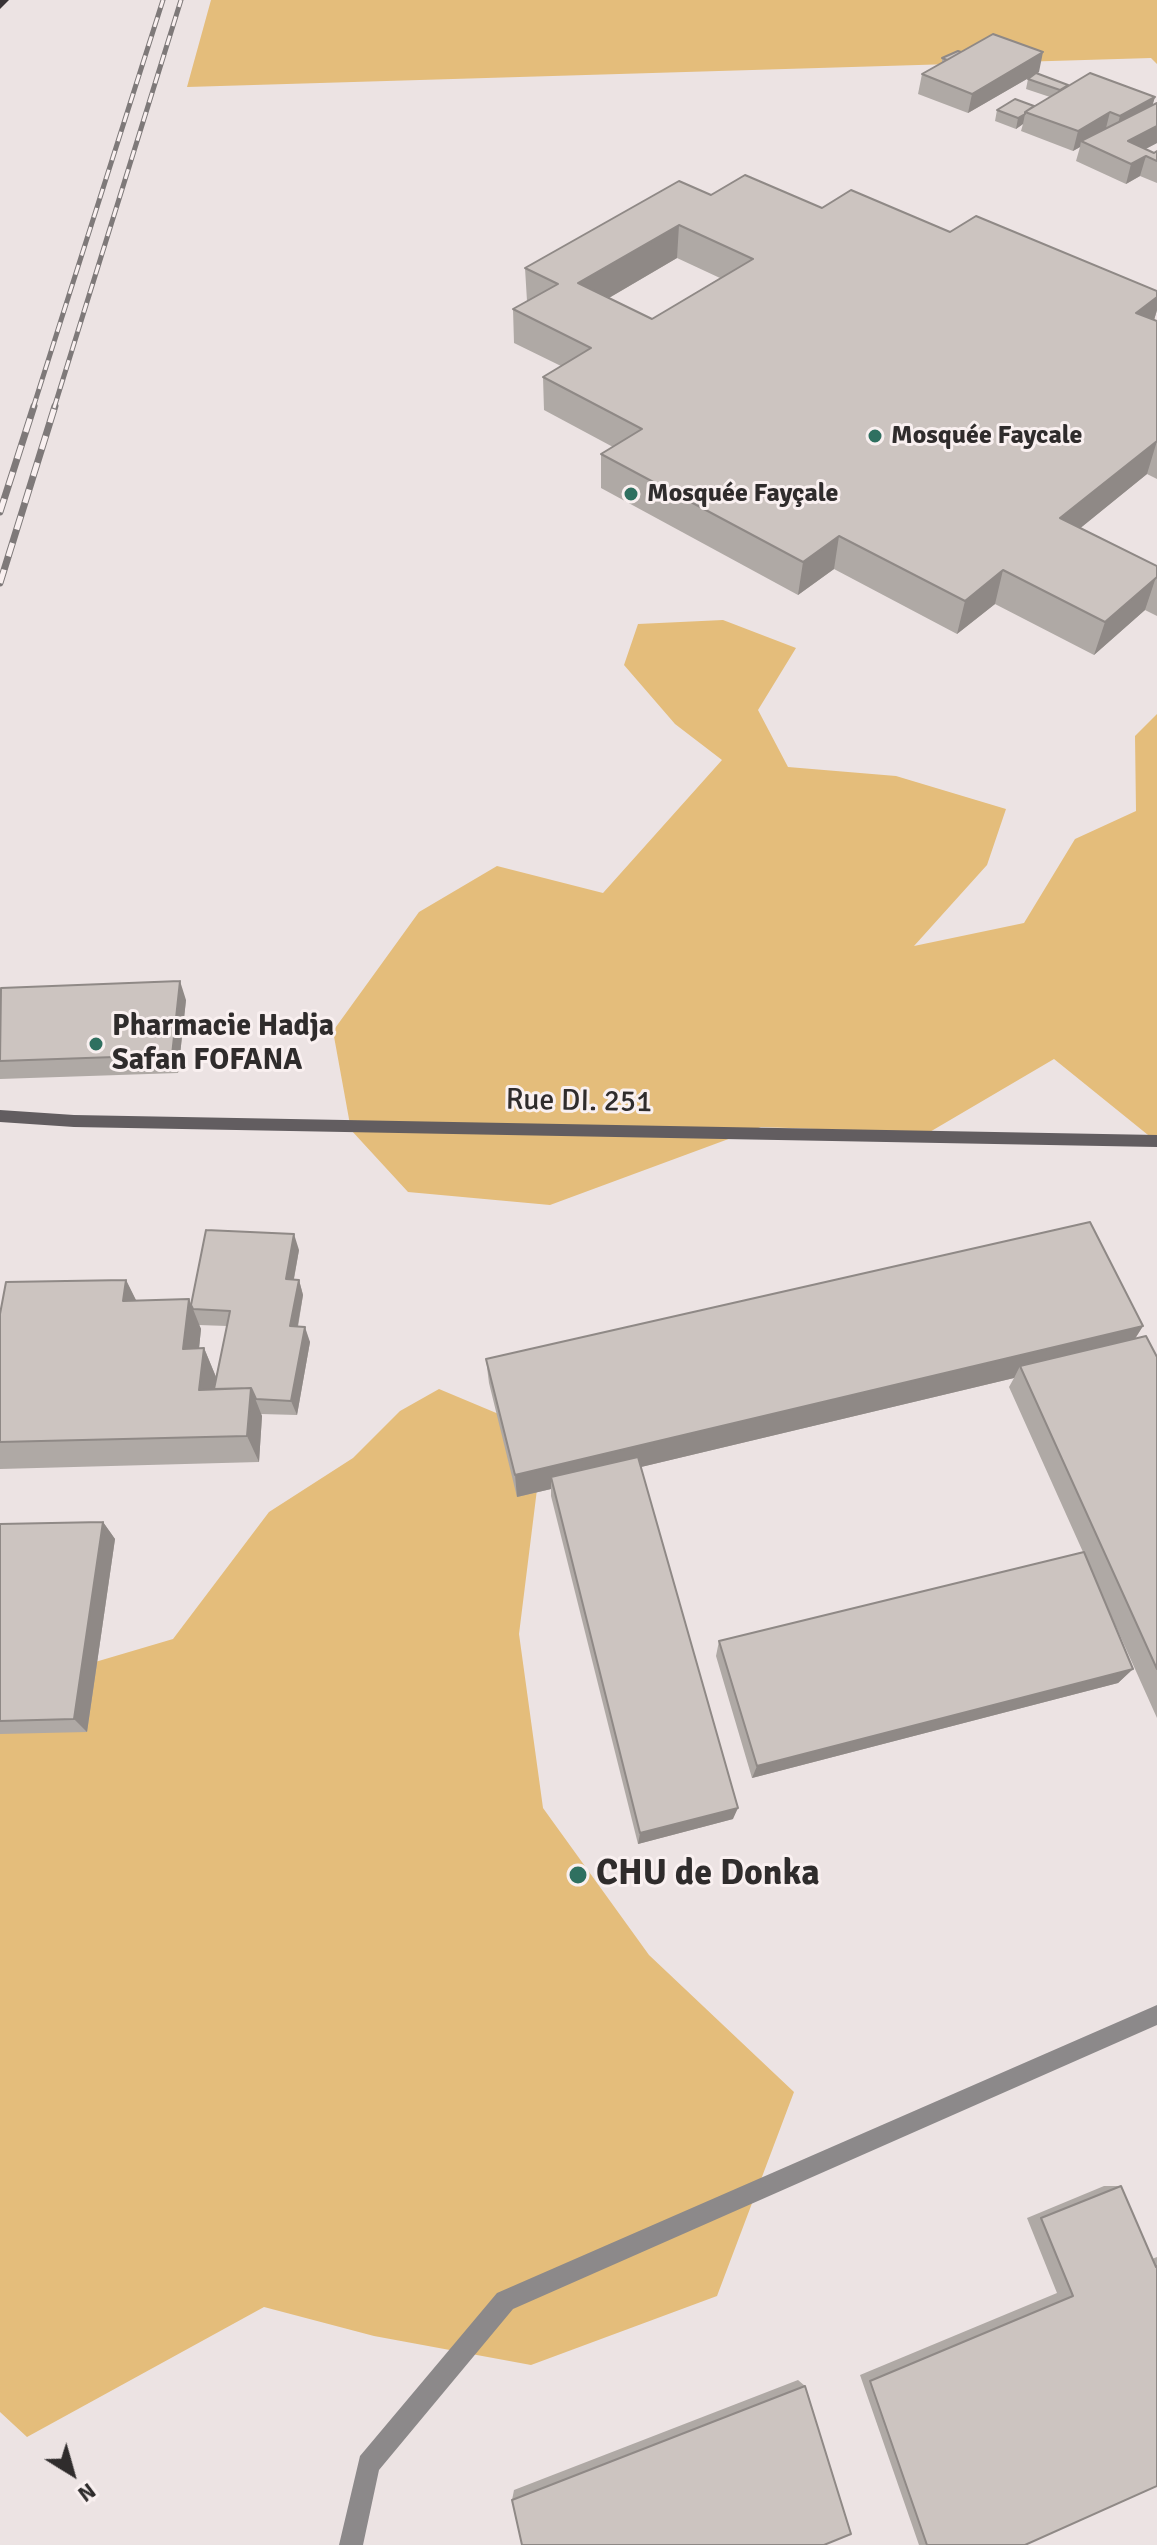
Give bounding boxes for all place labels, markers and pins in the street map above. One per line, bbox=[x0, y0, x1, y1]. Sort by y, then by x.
place label: Mosquée Faycale bbox=[891, 420, 1083, 452]
marker: Mosquée Faycale bbox=[866, 427, 884, 445]
place label: Mosquée Fayçale bbox=[647, 478, 839, 510]
marker: Mosquée Fayçale bbox=[622, 485, 640, 503]
place label: Pharmacie Hadja Safan FOFANA bbox=[112, 1009, 334, 1080]
marker: Pharmacie Hadja Safan FOFANA bbox=[87, 1035, 105, 1053]
place label: CHU de Donka bbox=[596, 1853, 820, 1897]
marker: CHU de Donka bbox=[567, 1864, 589, 1886]

